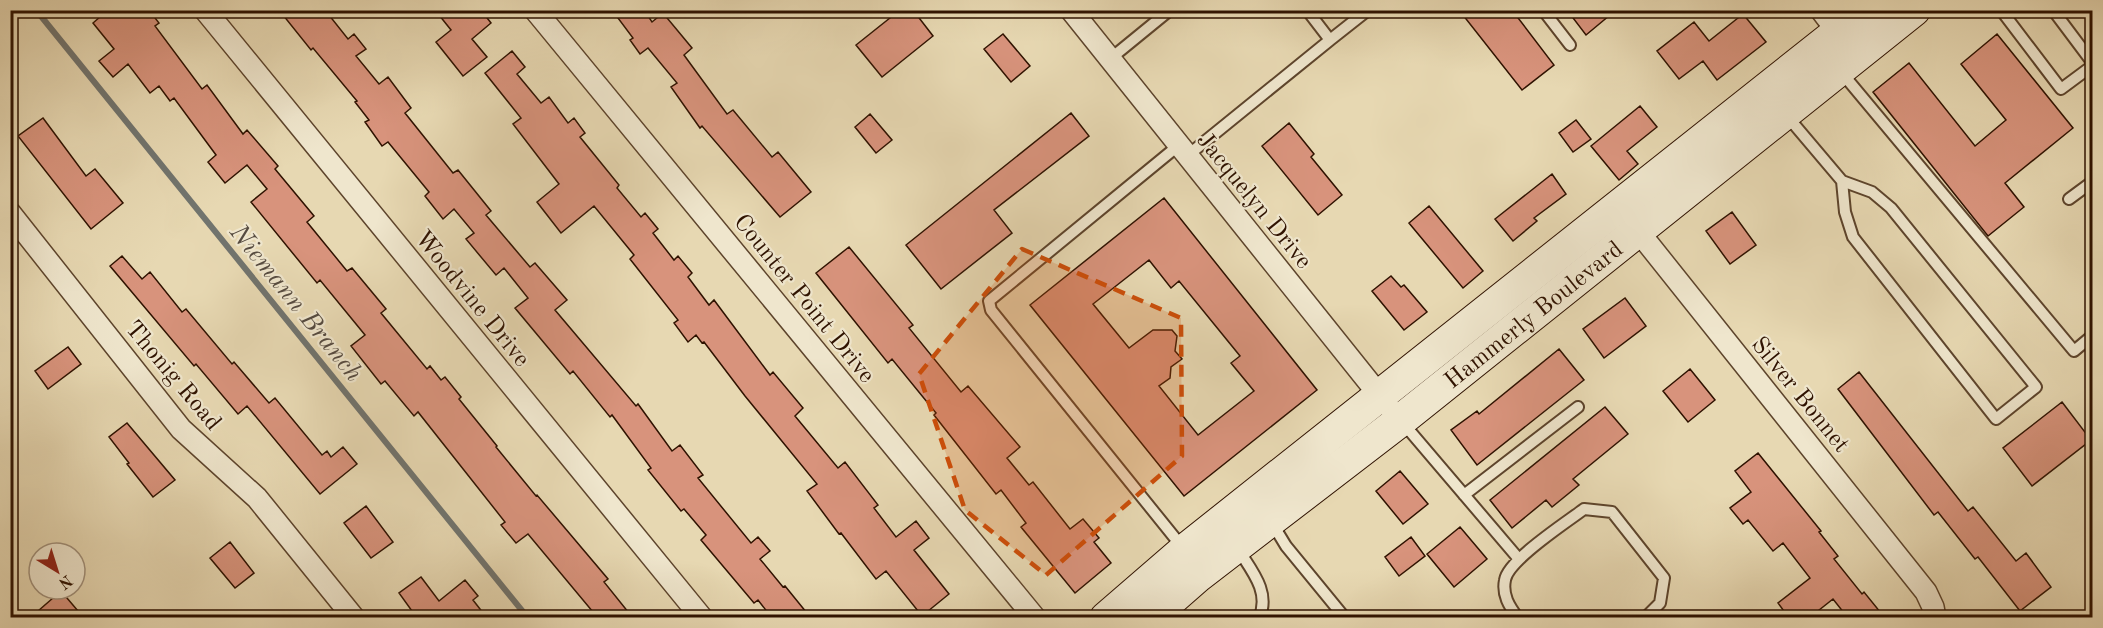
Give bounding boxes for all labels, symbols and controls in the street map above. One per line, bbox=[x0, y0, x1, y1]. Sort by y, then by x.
street label: Jacquelyn Drive bbox=[1191, 129, 1316, 274]
street label: Counter Point Drive bbox=[728, 211, 879, 388]
water label: Niemann Branch bbox=[224, 219, 367, 387]
street label: Woodvine Drive bbox=[409, 227, 533, 372]
street label: Hammerly Boulevard bbox=[1441, 238, 1628, 394]
street label: Thonig Road bbox=[120, 317, 225, 436]
street label: Silver Bonnet bbox=[1746, 333, 1853, 458]
north arrow bbox=[27, 541, 87, 601]
text: N bbox=[55, 571, 75, 592]

